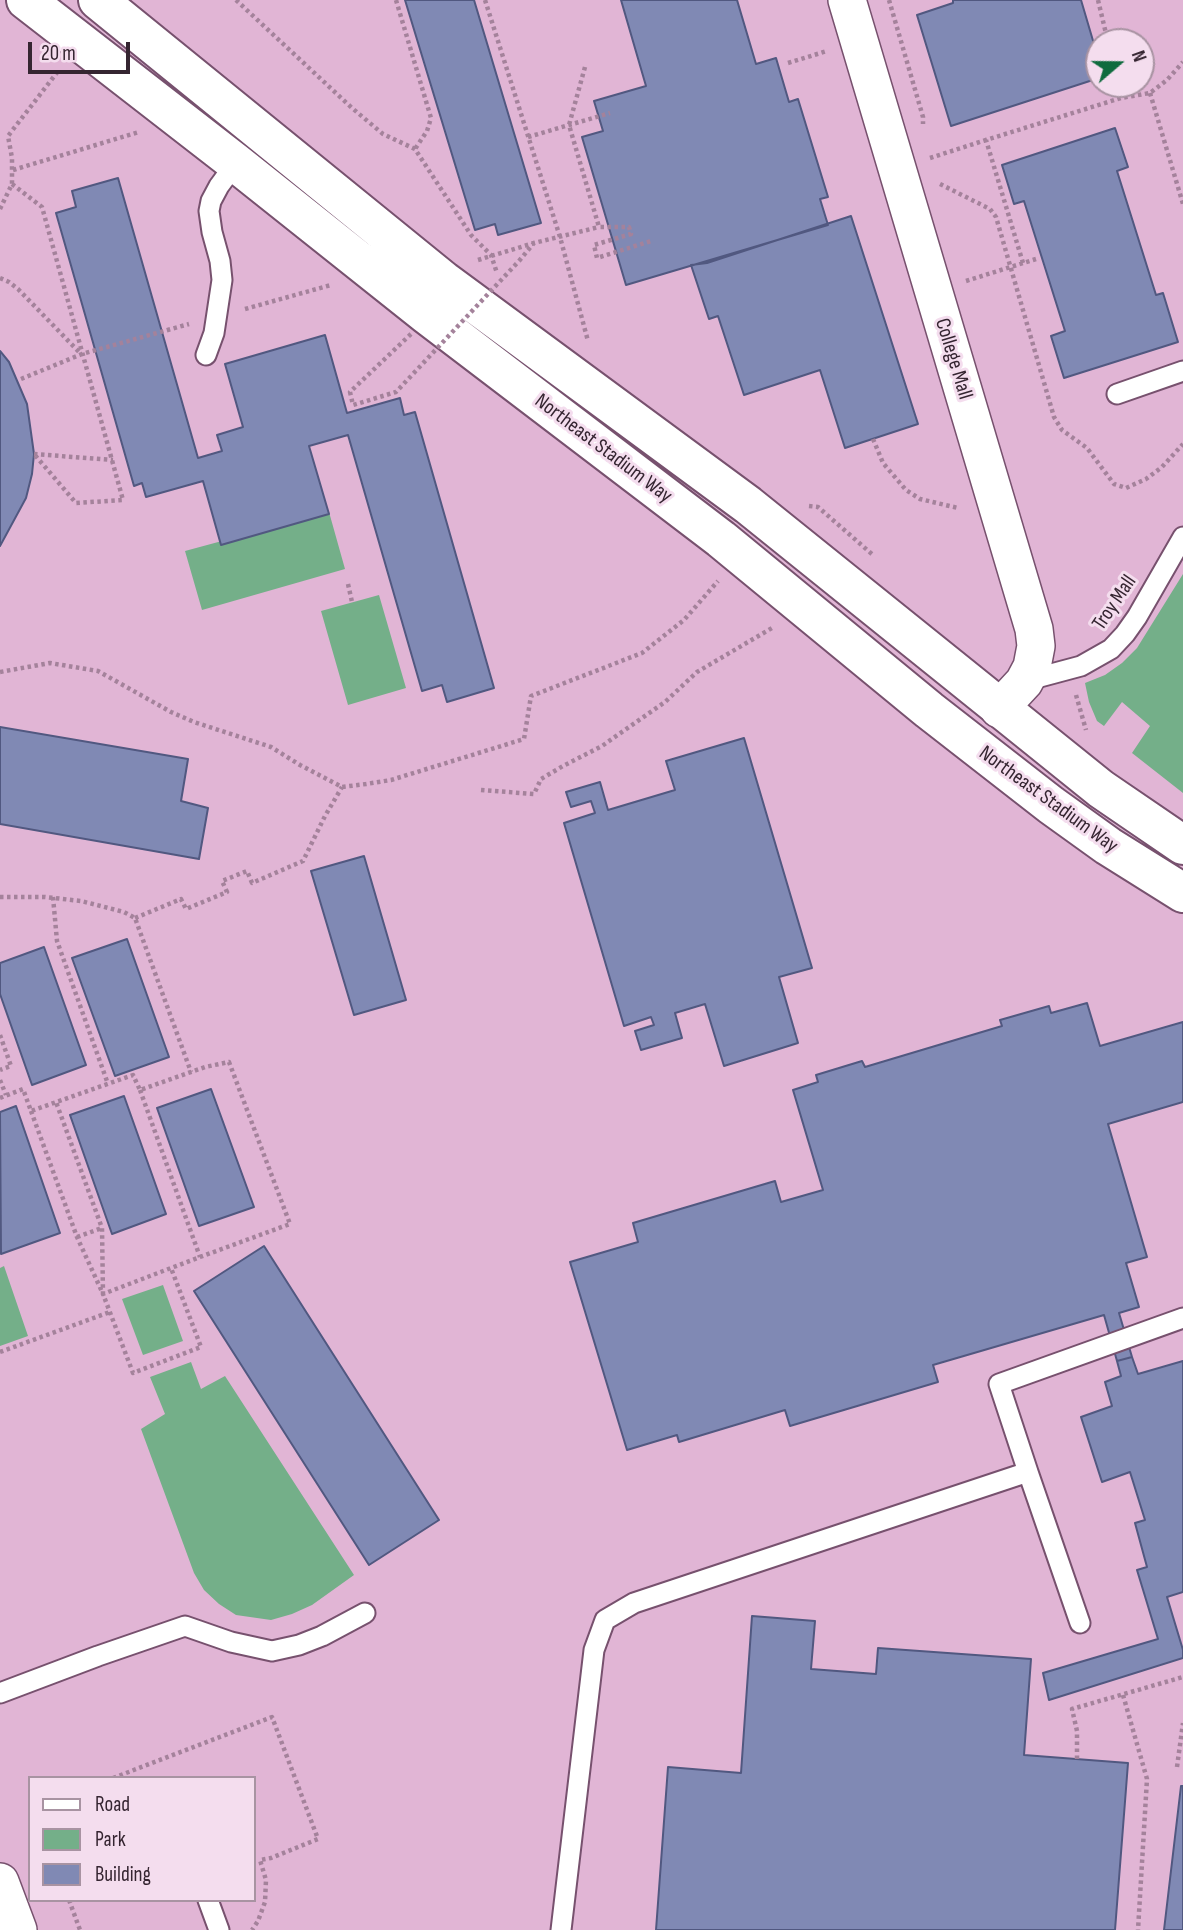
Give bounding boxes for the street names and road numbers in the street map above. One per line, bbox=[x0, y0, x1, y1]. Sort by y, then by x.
street label: College Mall bbox=[929, 315, 977, 403]
street label: Northeast Stadium Way bbox=[529, 389, 677, 509]
street label: Troy Mall bbox=[1087, 571, 1143, 635]
street label: Northeast Stadium Way bbox=[974, 741, 1122, 859]

